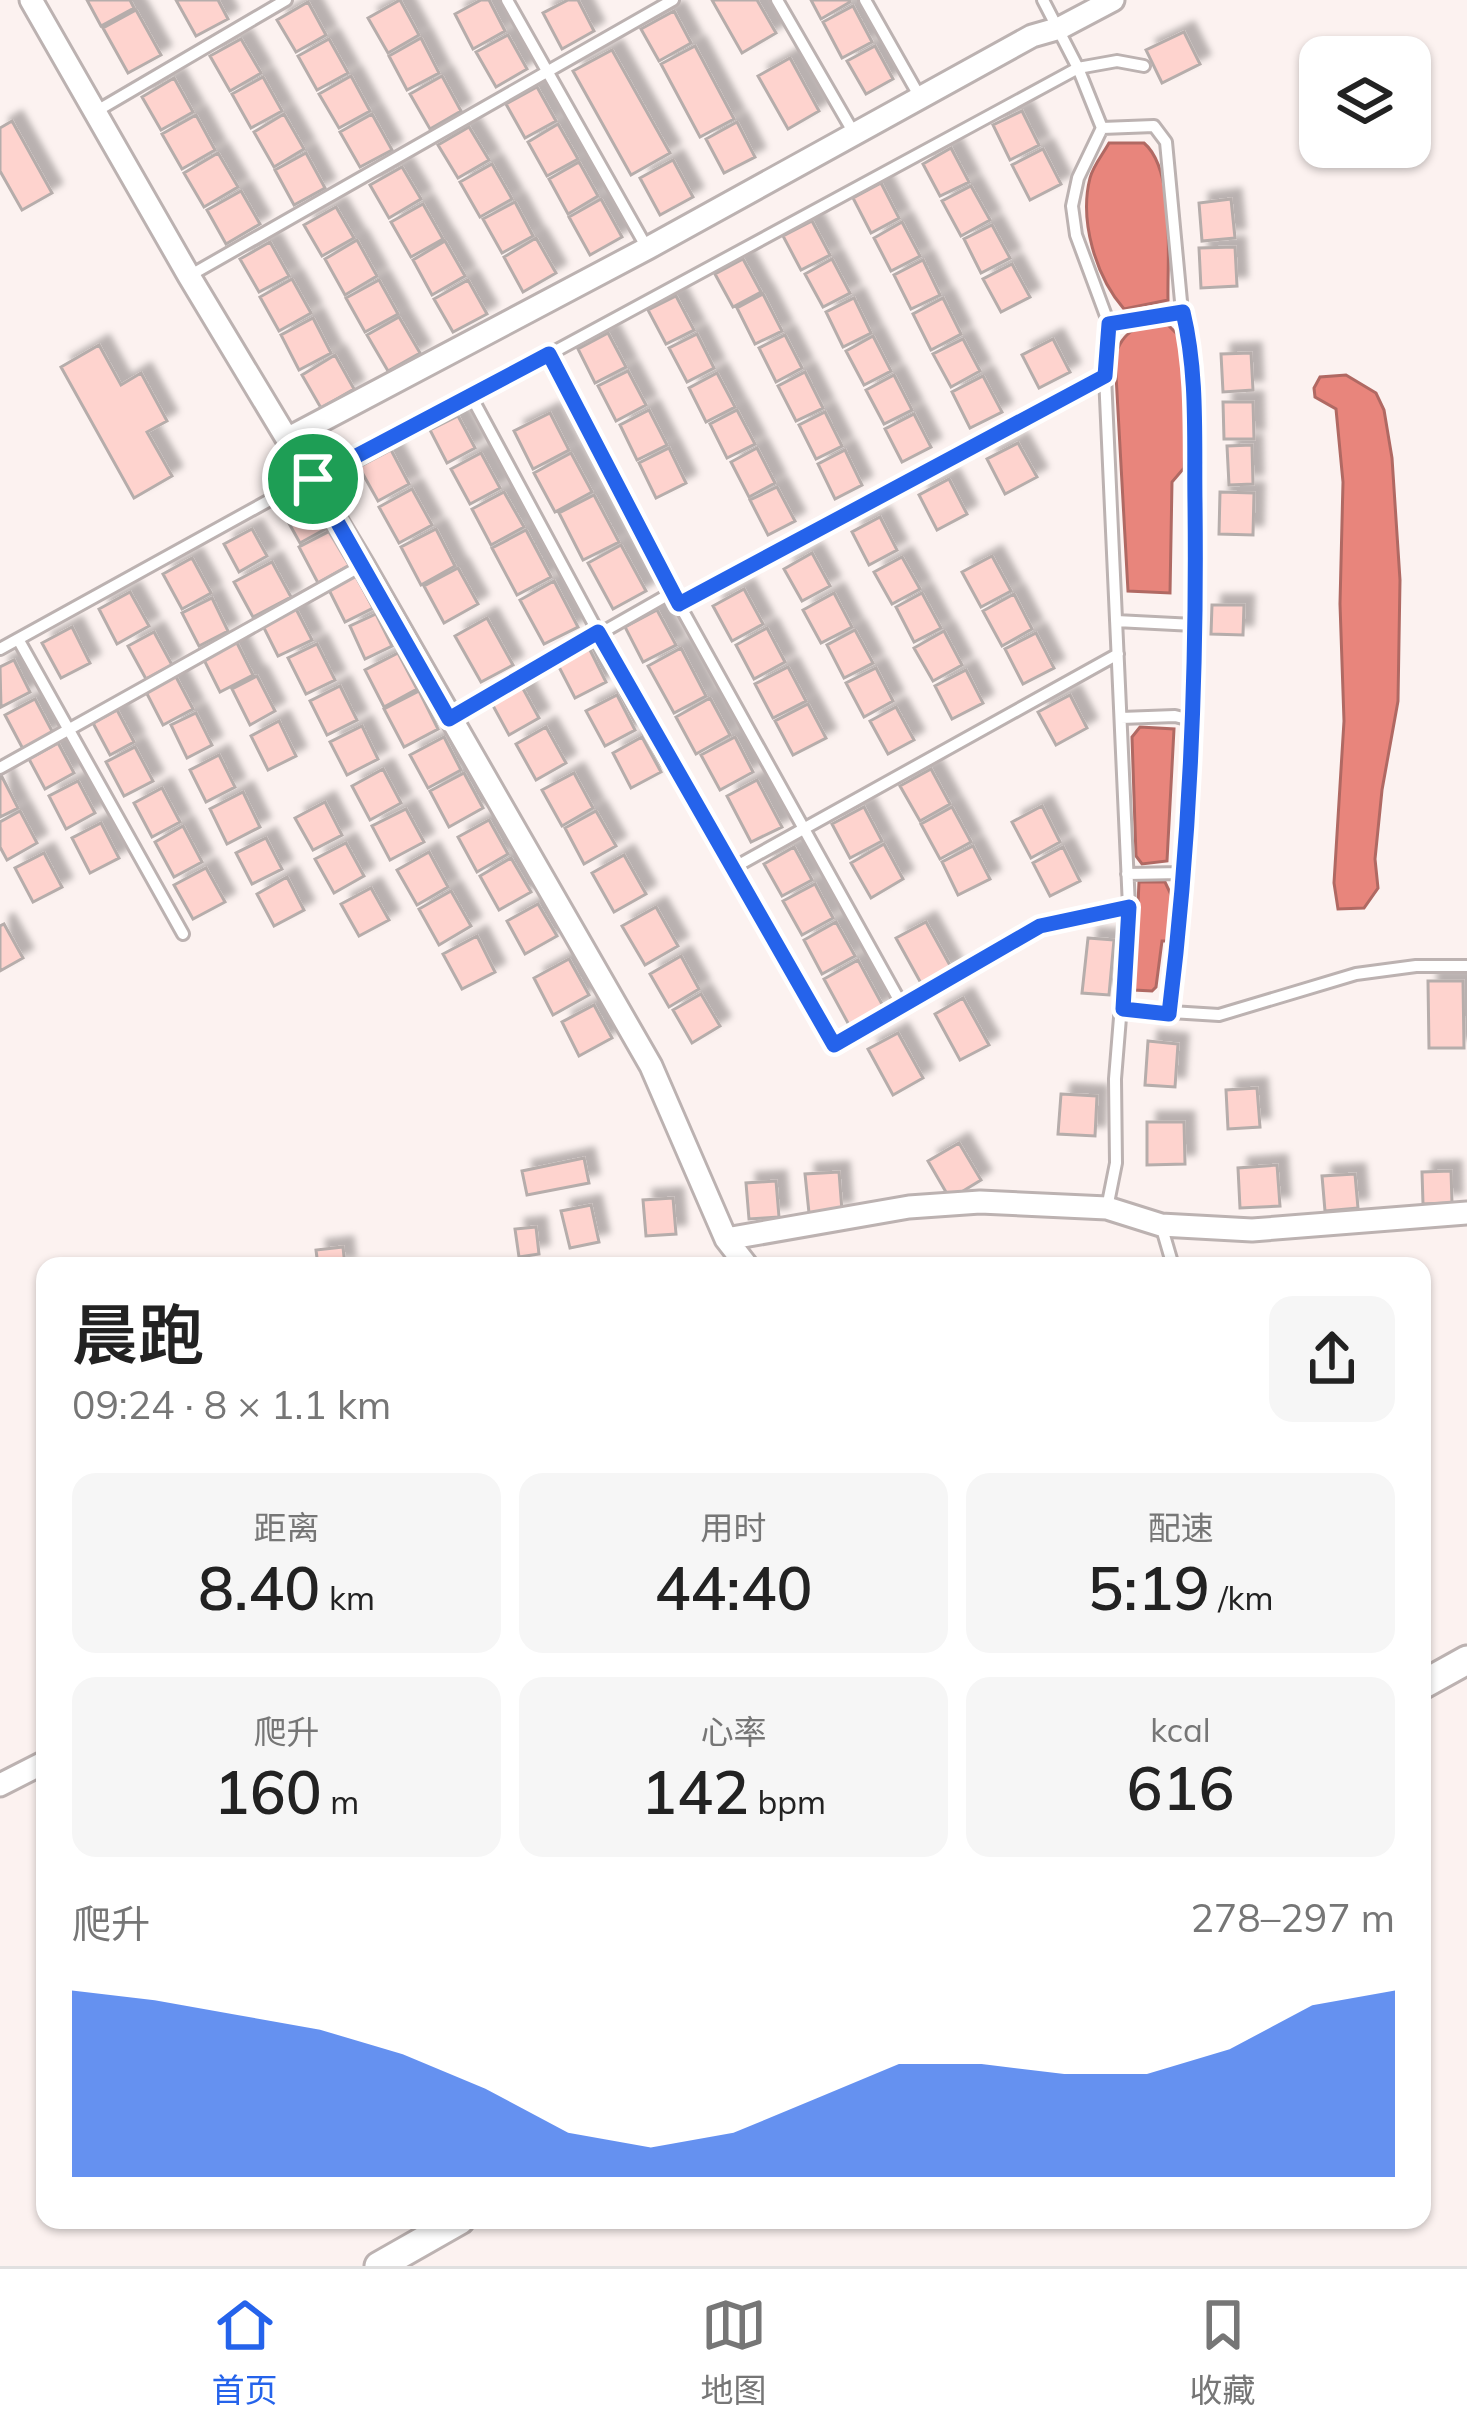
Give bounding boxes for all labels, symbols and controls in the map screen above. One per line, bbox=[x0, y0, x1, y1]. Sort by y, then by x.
map controls bbox=[1299, 36, 1431, 168]
button: layers bbox=[1299, 36, 1431, 168]
pin bbox=[262, 428, 364, 530]
icon: arrive bbox=[280, 446, 346, 512]
text: 晨跑 bbox=[72, 1293, 204, 1376]
button: share bbox=[1269, 1296, 1395, 1422]
text: 09:24 · 8 × 1.1 km bbox=[72, 1380, 391, 1429]
text: 距离 bbox=[254, 1507, 320, 1548]
text: 用时 bbox=[701, 1507, 767, 1548]
text: 配速 bbox=[1148, 1507, 1214, 1548]
text: 8.40 bbox=[198, 1550, 320, 1625]
text: 44:40 bbox=[654, 1550, 813, 1625]
text: 5:19 bbox=[1087, 1550, 1210, 1625]
text: km bbox=[320, 1577, 375, 1618]
text: /km bbox=[1210, 1577, 1274, 1618]
text: kcal bbox=[1150, 1709, 1211, 1750]
text: 爬升 bbox=[254, 1711, 320, 1752]
text: 心率 bbox=[701, 1711, 767, 1752]
text: 616 bbox=[1127, 1750, 1235, 1825]
text: 160 bbox=[214, 1754, 322, 1829]
text: 142 bbox=[641, 1754, 749, 1829]
text: m bbox=[322, 1781, 359, 1822]
text: bpm bbox=[749, 1781, 826, 1822]
text: 278–297 m bbox=[1190, 1893, 1395, 1942]
text: 爬升 bbox=[72, 1899, 150, 1948]
tab: 首页 bbox=[212, 2292, 278, 2412]
tab: 地图 bbox=[701, 2292, 767, 2412]
tab: 收藏 bbox=[1190, 2292, 1256, 2412]

